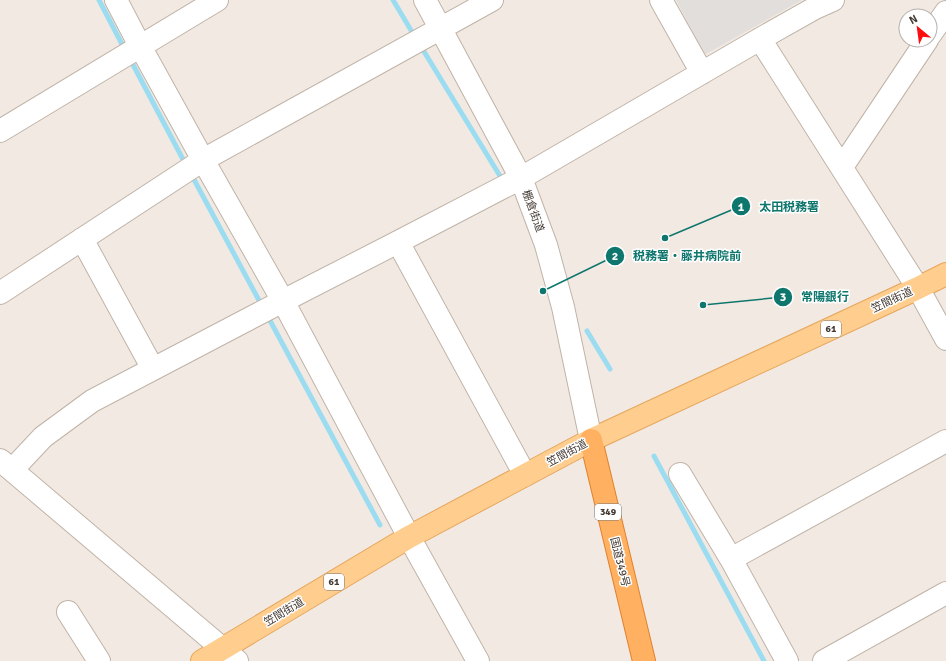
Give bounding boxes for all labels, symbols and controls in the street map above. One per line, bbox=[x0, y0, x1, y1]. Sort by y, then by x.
north arrow bbox=[898, 8, 938, 48]
text: N bbox=[907, 12, 920, 27]
street label: 棚倉街道 bbox=[519, 188, 547, 234]
callout: 太田税務署 bbox=[731, 194, 827, 218]
text: 1 bbox=[738, 200, 745, 215]
text: 太田税務署 bbox=[759, 200, 819, 215]
callout: 税務署・藤井病院前 bbox=[605, 244, 749, 268]
text: 2 bbox=[612, 249, 618, 264]
text: 税務署・藤井病院前 bbox=[633, 249, 741, 264]
callout: 常陽銀行 bbox=[773, 285, 857, 309]
street label: 笠間街道 bbox=[869, 285, 915, 315]
text: 3 bbox=[780, 290, 786, 305]
text: 常陽銀行 bbox=[801, 290, 849, 305]
road number: 61 bbox=[821, 321, 841, 337]
street label: 笠間街道 bbox=[545, 437, 589, 469]
road number: 349 bbox=[595, 504, 621, 520]
street label: 国道349号 bbox=[608, 536, 632, 588]
road number: 61 bbox=[324, 574, 344, 590]
street label: 笠間街道 bbox=[262, 595, 306, 629]

